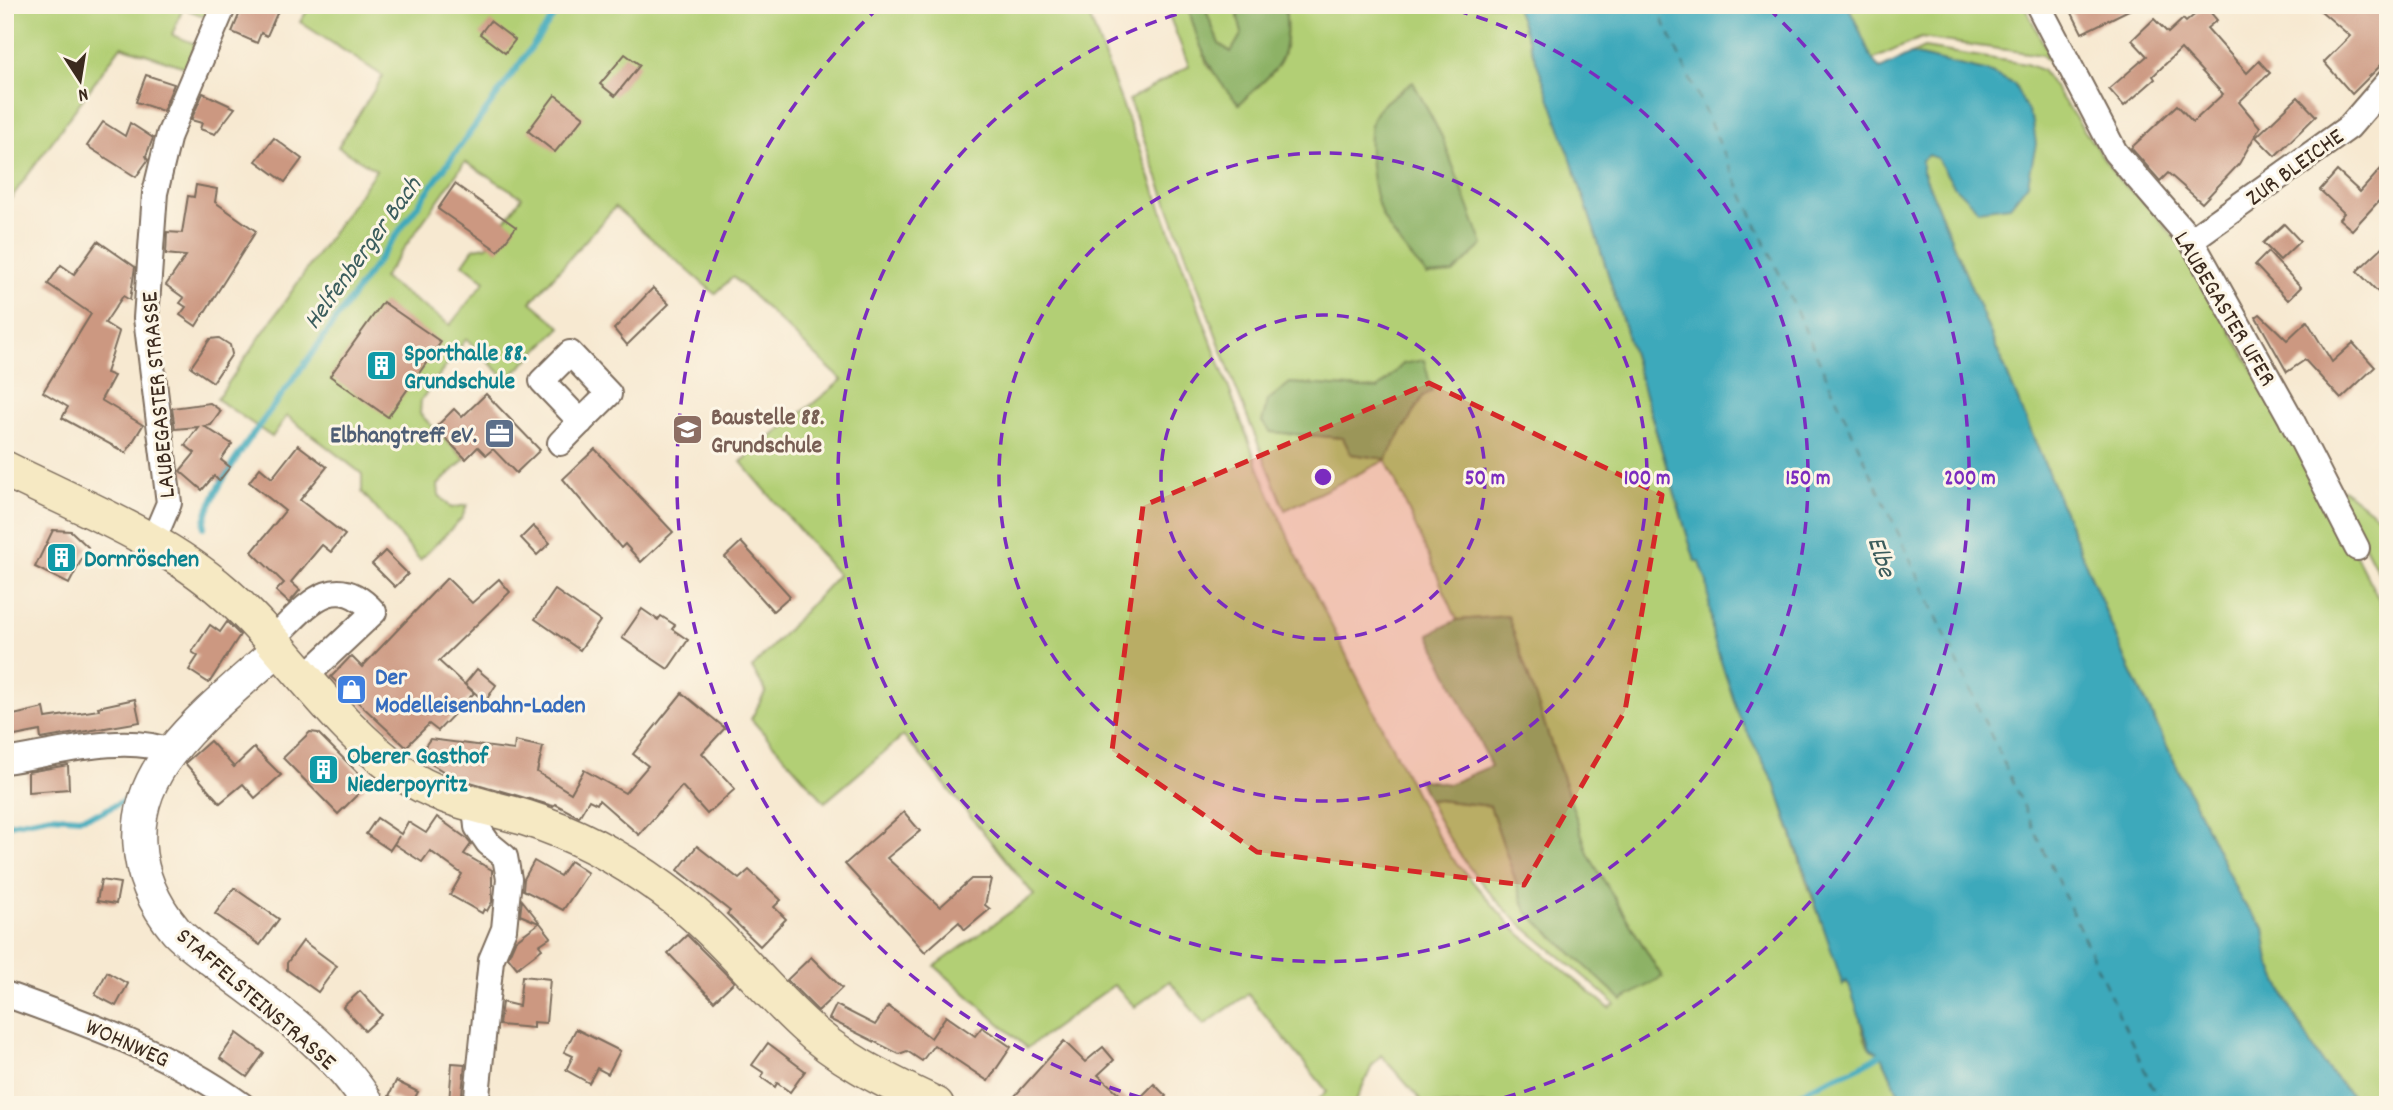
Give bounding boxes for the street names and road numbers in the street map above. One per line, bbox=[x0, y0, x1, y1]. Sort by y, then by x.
street label: ZUR BLEICHE bbox=[2240, 121, 2352, 216]
street label: LAUBEGASTER UFER bbox=[2164, 226, 2283, 393]
street label: LAUBEGASTER STRASSE bbox=[134, 290, 186, 499]
street label: STAFFELSTEINSTRASSE bbox=[167, 921, 343, 1080]
street label: WOHNWEG bbox=[79, 1011, 174, 1078]

